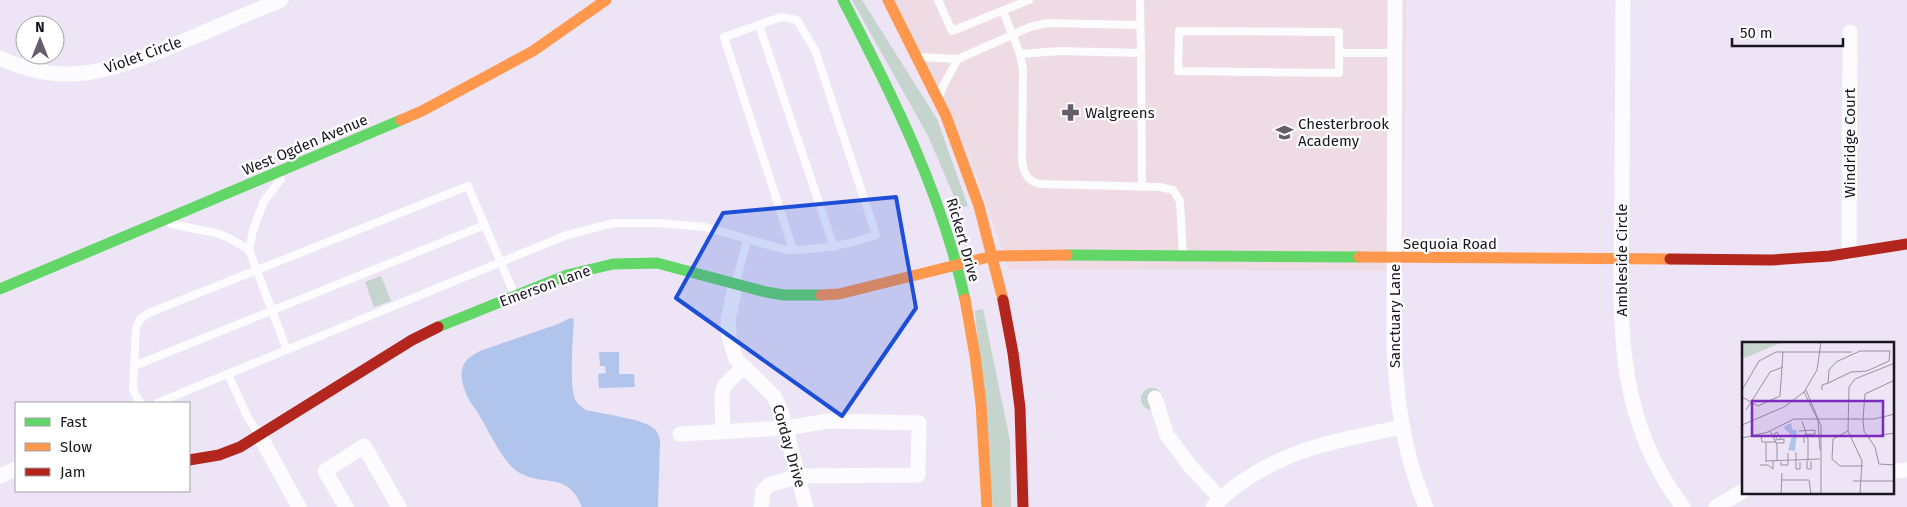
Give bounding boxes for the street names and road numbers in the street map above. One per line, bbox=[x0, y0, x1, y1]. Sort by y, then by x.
street label: Violet Circle bbox=[102, 33, 184, 77]
street label: Windridge Court bbox=[1841, 87, 1859, 198]
street label: West Ogden Avenue bbox=[240, 110, 370, 180]
street label: Rickert Drive bbox=[942, 196, 984, 284]
street label: Ambleside Circle bbox=[1613, 204, 1631, 316]
street label: Sequoia Road bbox=[1403, 235, 1497, 253]
street label: Emerson Lane bbox=[497, 261, 593, 311]
street label: Sanctuary Lane bbox=[1386, 264, 1404, 368]
street label: Corday Drive bbox=[769, 402, 809, 490]

